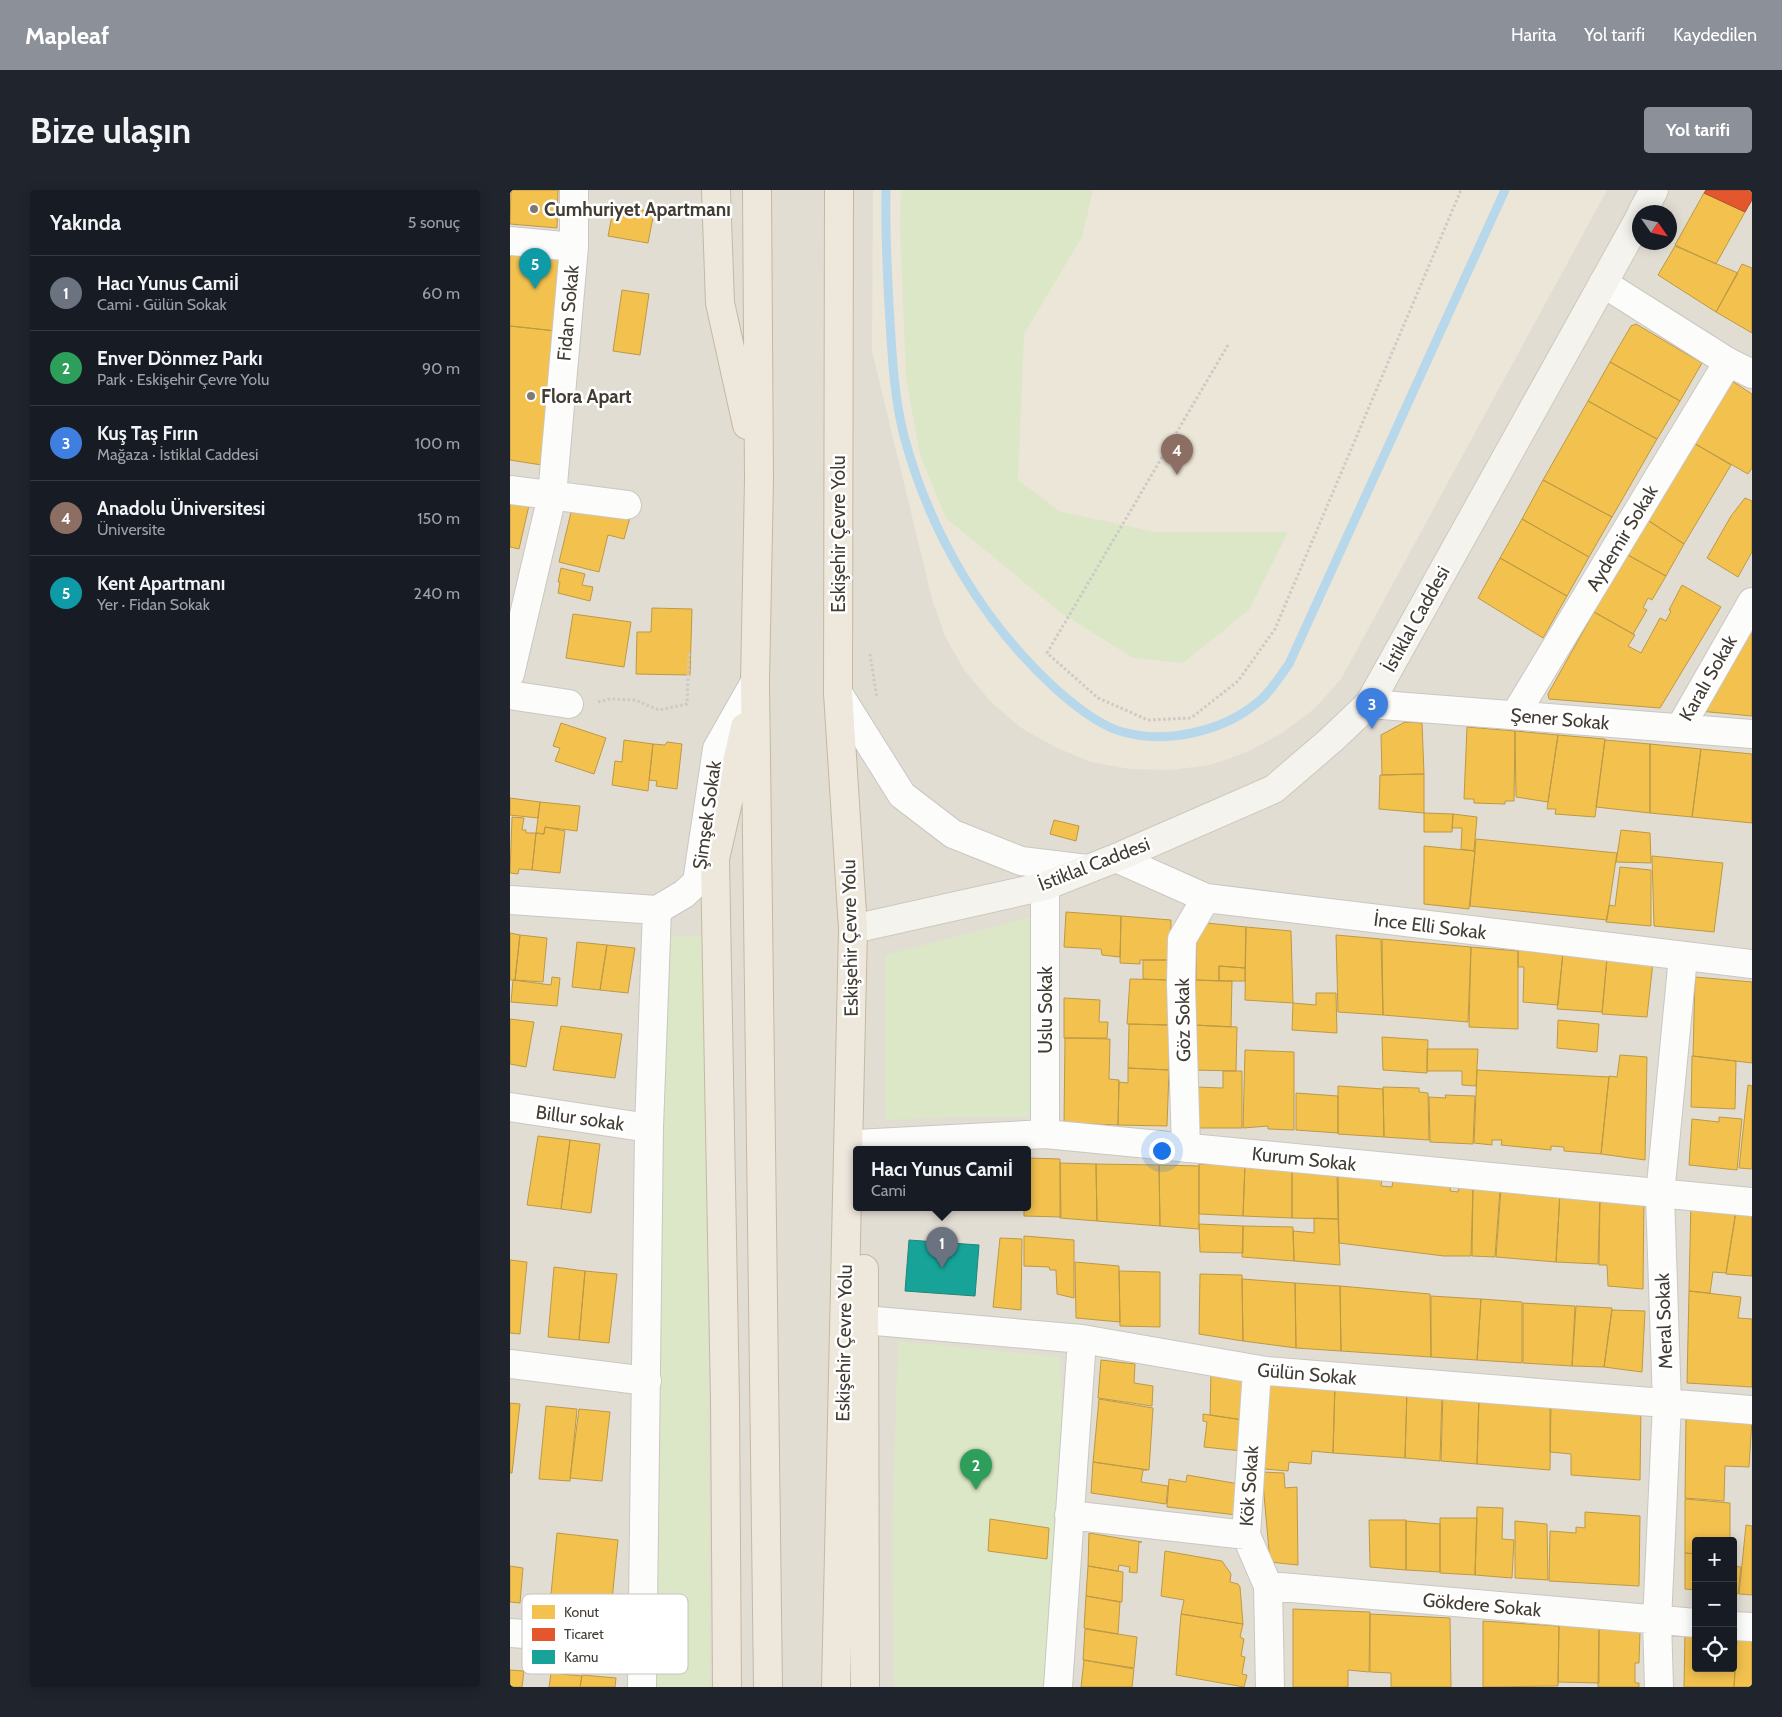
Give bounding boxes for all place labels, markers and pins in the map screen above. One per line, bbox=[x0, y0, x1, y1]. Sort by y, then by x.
place label: Cumhuriyet Apartmanı bbox=[544, 198, 731, 221]
marker: Cumhuriyet Apartmanı bbox=[528, 203, 540, 215]
pin: 5 bbox=[519, 248, 551, 289]
place label: Flora Apart bbox=[541, 385, 632, 408]
marker: Flora Apart bbox=[525, 390, 537, 402]
pin: 4 bbox=[1161, 434, 1193, 475]
pin: 3 bbox=[1356, 688, 1388, 729]
pin: 1 bbox=[926, 1227, 958, 1268]
pin: 2 bbox=[960, 1449, 992, 1490]

